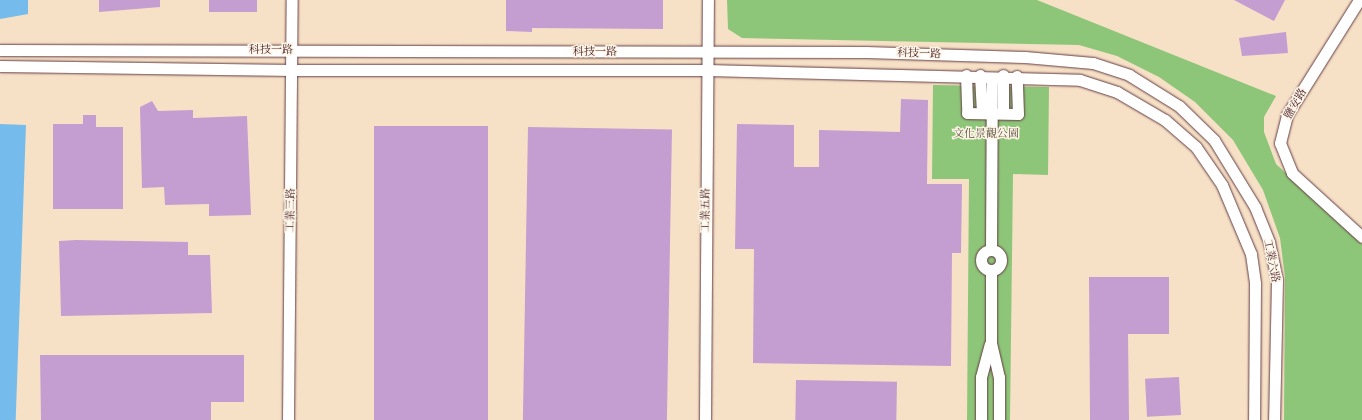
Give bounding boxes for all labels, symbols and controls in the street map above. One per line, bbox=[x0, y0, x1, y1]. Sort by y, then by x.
street label: 科技一路 bbox=[249, 43, 293, 57]
street label: 科技一路 bbox=[573, 45, 617, 59]
street label: 科技一路 bbox=[897, 47, 941, 61]
street label: 鹽安路 bbox=[1282, 86, 1310, 122]
park label: 文化景觀公園 bbox=[953, 127, 1019, 141]
street label: 工業三路 bbox=[284, 188, 298, 232]
street label: 工業五路 bbox=[699, 188, 713, 232]
street label: 工業六路 bbox=[1260, 238, 1282, 284]

